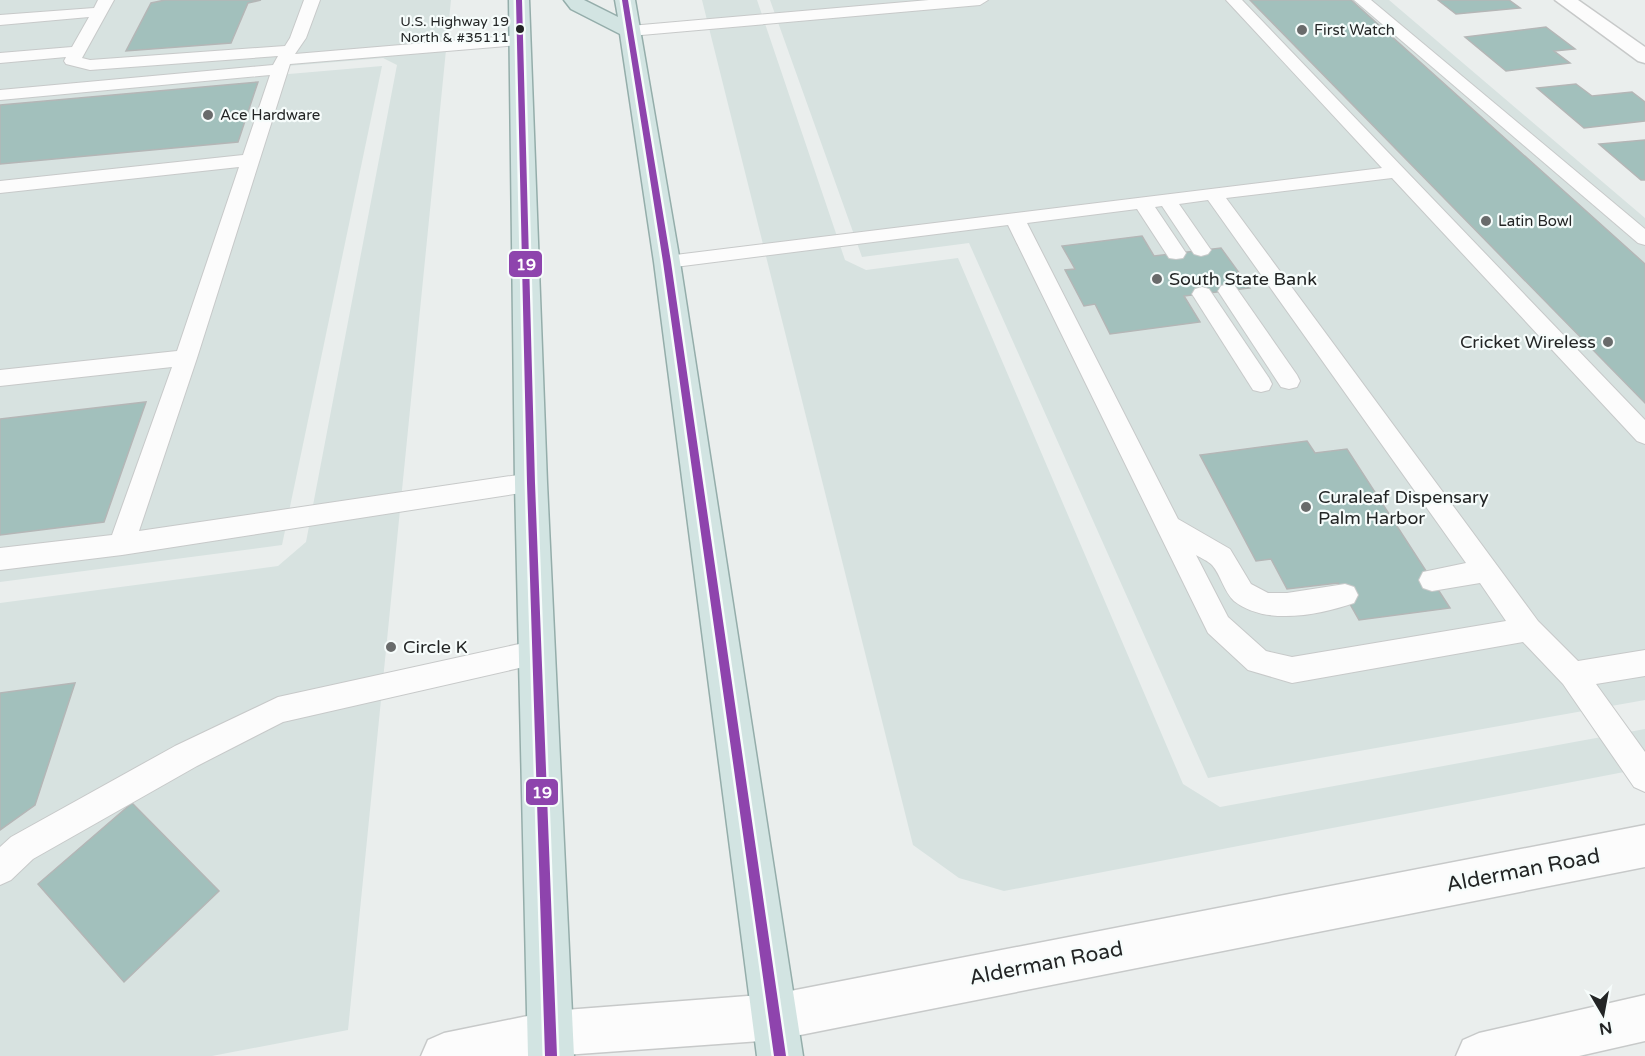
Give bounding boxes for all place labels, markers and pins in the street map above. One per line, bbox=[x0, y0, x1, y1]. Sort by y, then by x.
place label: U.S. Highway 19 North & #35111 bbox=[400, 13, 509, 46]
place label: First Watch bbox=[1314, 21, 1395, 39]
marker: U.S. Highway 19 North & #35111 bbox=[514, 23, 526, 35]
marker: First Watch bbox=[1295, 23, 1309, 37]
place label: Ace Hardware bbox=[220, 106, 320, 124]
marker: Ace Hardware bbox=[201, 108, 215, 122]
place label: Latin Bowl bbox=[1498, 212, 1572, 230]
marker: Latin Bowl bbox=[1479, 214, 1493, 228]
place label: South State Bank bbox=[1169, 268, 1317, 290]
marker: South State Bank bbox=[1150, 272, 1164, 286]
place label: Cricket Wireless bbox=[1460, 331, 1596, 353]
marker: Cricket Wireless bbox=[1601, 335, 1615, 349]
place label: Curaleaf Dispensary Palm Harbor bbox=[1318, 486, 1489, 529]
marker: Curaleaf Dispensary Palm Harbor bbox=[1299, 500, 1313, 514]
place label: Circle K bbox=[403, 636, 468, 658]
marker: Circle K bbox=[384, 640, 398, 654]

